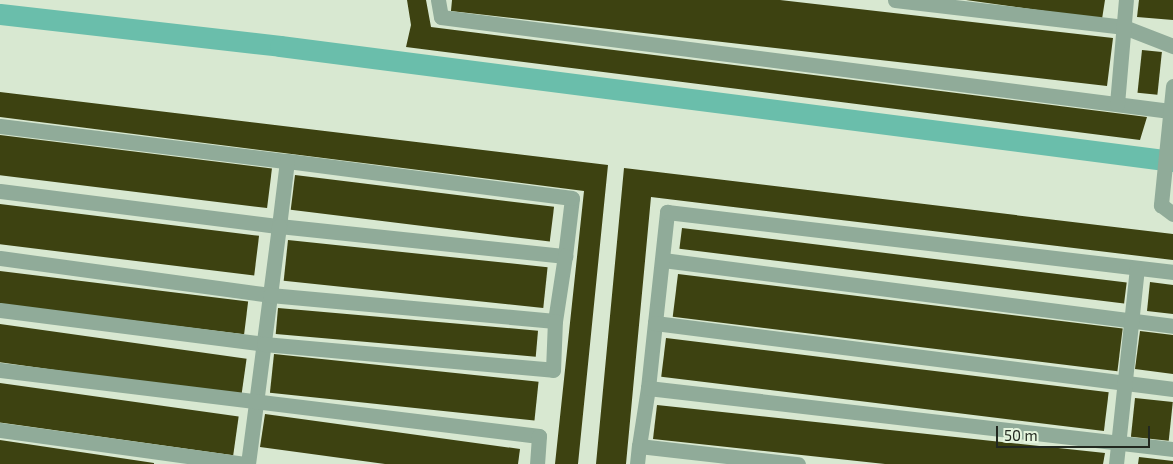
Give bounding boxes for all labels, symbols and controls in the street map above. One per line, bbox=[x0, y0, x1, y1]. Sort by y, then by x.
scale bar bbox=[998, 416, 1152, 448]
text: 50 m bbox=[1004, 426, 1038, 444]

